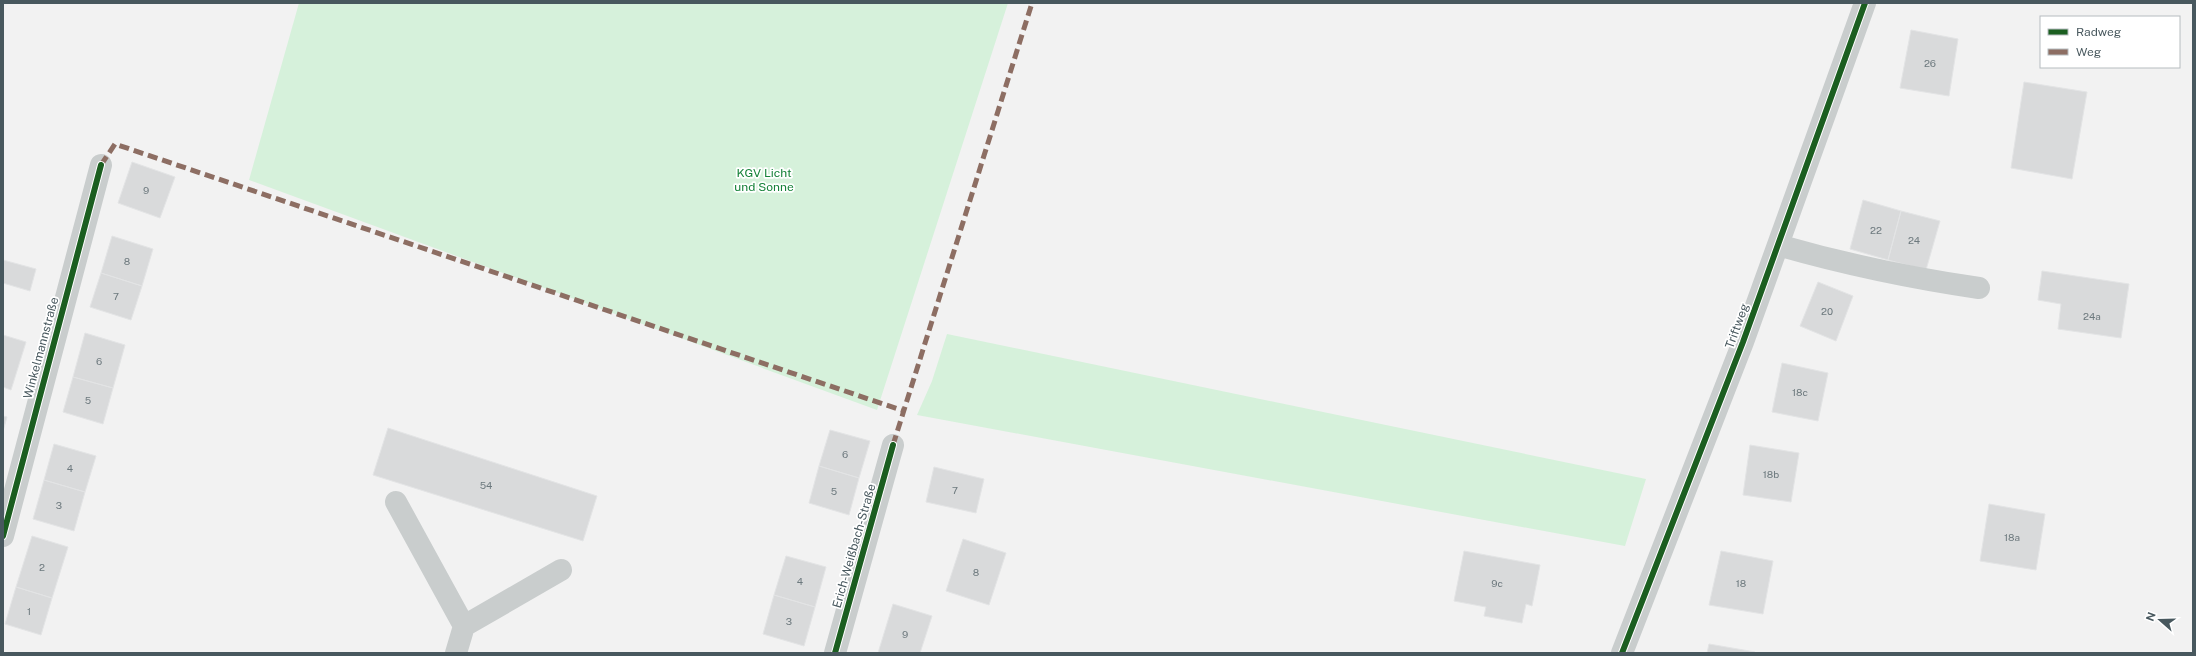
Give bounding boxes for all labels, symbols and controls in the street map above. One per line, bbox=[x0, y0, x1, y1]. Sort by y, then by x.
legend bbox=[2040, 16, 2180, 68]
text: Radweg bbox=[2076, 25, 2121, 39]
text: Weg bbox=[2076, 45, 2101, 59]
house number: 26 bbox=[1924, 57, 1936, 69]
park label: KGV Licht und Sonne bbox=[734, 166, 794, 194]
house number: 9 bbox=[143, 184, 149, 196]
house number: 22 bbox=[1870, 224, 1882, 236]
house number: 24 bbox=[1908, 234, 1920, 246]
house number: 8 bbox=[124, 255, 130, 267]
house number: 7 bbox=[113, 290, 119, 302]
street label: Winkelmannstraße bbox=[21, 295, 61, 400]
street label: Triftweg bbox=[1722, 302, 1752, 350]
house number: 20 bbox=[1821, 305, 1833, 317]
house number: 24a bbox=[2083, 310, 2101, 322]
house number: 6 bbox=[96, 355, 102, 367]
house number: 18c bbox=[1792, 386, 1808, 398]
house number: 5 bbox=[85, 394, 91, 406]
house number: 6 bbox=[842, 448, 848, 460]
house number: 4 bbox=[67, 462, 73, 474]
house number: 18b bbox=[1763, 468, 1779, 480]
house number: 54 bbox=[480, 479, 492, 491]
street label: Erich-Weißbach-Straße bbox=[830, 482, 878, 610]
house number: 7 bbox=[952, 484, 958, 496]
house number: 5 bbox=[831, 485, 837, 497]
house number: 3 bbox=[56, 499, 62, 511]
house number: 18a bbox=[2004, 531, 2020, 543]
house number: 2 bbox=[39, 561, 45, 573]
house number: 8 bbox=[973, 566, 979, 578]
house number: 4 bbox=[797, 575, 803, 587]
house number: 9c bbox=[1491, 577, 1503, 589]
house number: 18 bbox=[1736, 577, 1746, 589]
north arrow bbox=[2140, 600, 2180, 640]
house number: 1 bbox=[27, 605, 31, 617]
text: N bbox=[2143, 610, 2158, 623]
house number: 3 bbox=[786, 615, 792, 627]
house number: 9 bbox=[902, 628, 908, 640]

